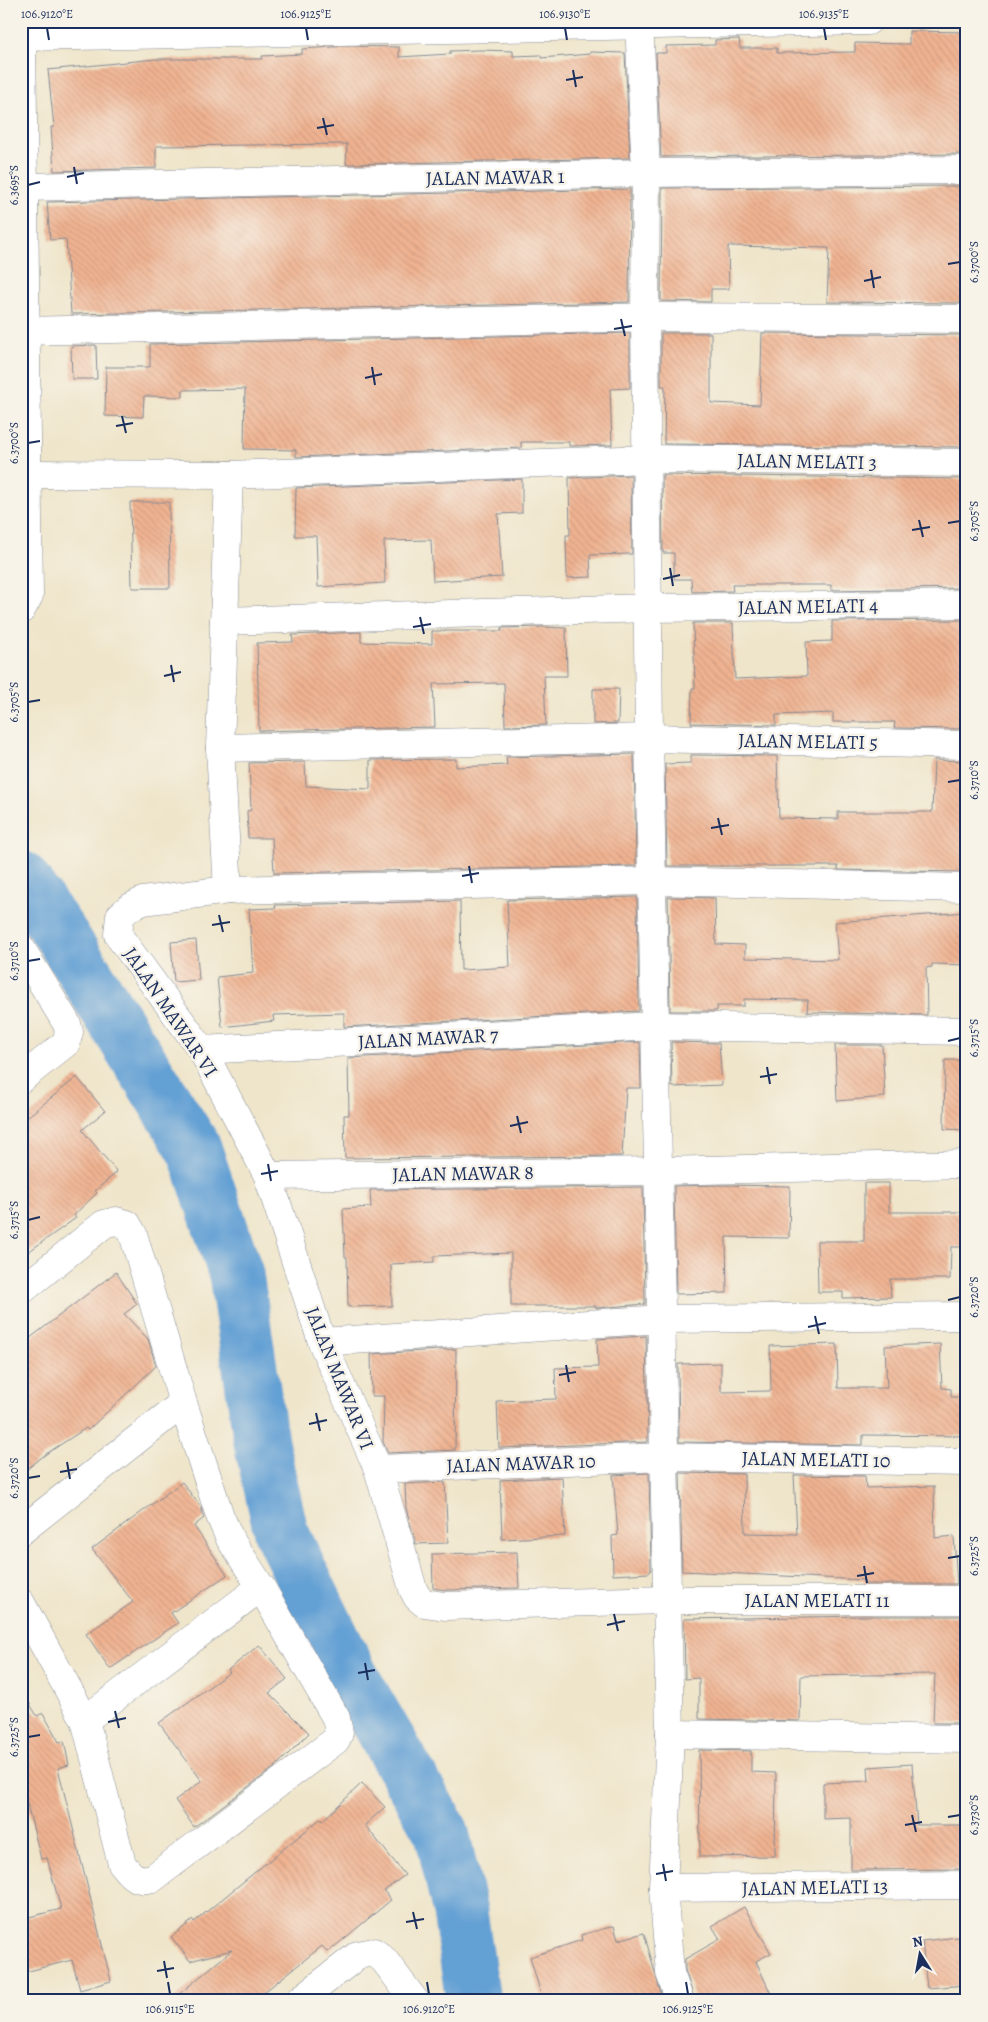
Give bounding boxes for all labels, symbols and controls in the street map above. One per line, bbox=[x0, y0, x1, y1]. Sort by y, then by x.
text: 106.9120°E bbox=[21, 6, 73, 22]
text: 106.9125°E bbox=[281, 6, 331, 22]
text: 106.9130°E bbox=[539, 6, 591, 22]
text: 106.9135°E bbox=[799, 6, 849, 22]
street label: JALAN MAWAR 1 bbox=[425, 163, 565, 192]
text: 6.3695°S bbox=[6, 165, 22, 205]
text: 6.3700°S bbox=[966, 241, 982, 283]
text: 6.3700°S bbox=[6, 422, 22, 464]
street label: JALAN MELATI 3 bbox=[737, 447, 877, 476]
text: 6.3705°S bbox=[966, 501, 982, 541]
street label: JALAN MELATI 4 bbox=[738, 592, 878, 621]
text: 6.3705°S bbox=[6, 682, 22, 722]
street label: JALAN MELATI 5 bbox=[738, 727, 878, 756]
text: 6.3710°S bbox=[966, 760, 982, 800]
text: 6.3710°S bbox=[6, 941, 22, 981]
street label: JALAN MAWAR VI bbox=[117, 942, 224, 1083]
text: 6.3715°S bbox=[966, 1019, 982, 1057]
street label: JALAN MAWAR 7 bbox=[357, 1021, 499, 1056]
street label: JALAN MAWAR 8 bbox=[392, 1159, 534, 1188]
text: 6.3715°S bbox=[6, 1201, 22, 1239]
text: 6.3720°S bbox=[966, 1276, 982, 1318]
street label: JALAN MAWAR VI bbox=[299, 1303, 380, 1454]
street label: JALAN MELATI 10 bbox=[741, 1445, 891, 1474]
street label: JALAN MAWAR 10 bbox=[446, 1447, 596, 1480]
text: 6.3720°S bbox=[6, 1457, 22, 1499]
text: 6.3725°S bbox=[966, 1536, 982, 1576]
street label: JALAN MELATI 11 bbox=[744, 1587, 890, 1614]
text: 6.3725°S bbox=[6, 1717, 22, 1757]
text: 6.3730°S bbox=[966, 1795, 982, 1835]
street label: JALAN MELATI 13 bbox=[742, 1873, 888, 1902]
north arrow bbox=[896, 1930, 946, 1980]
text: N bbox=[911, 1931, 924, 1952]
text: 106.9115°E bbox=[145, 2001, 195, 2017]
text: 106.9120°E bbox=[403, 2001, 455, 2017]
text: 106.9125°E bbox=[663, 2001, 713, 2017]

